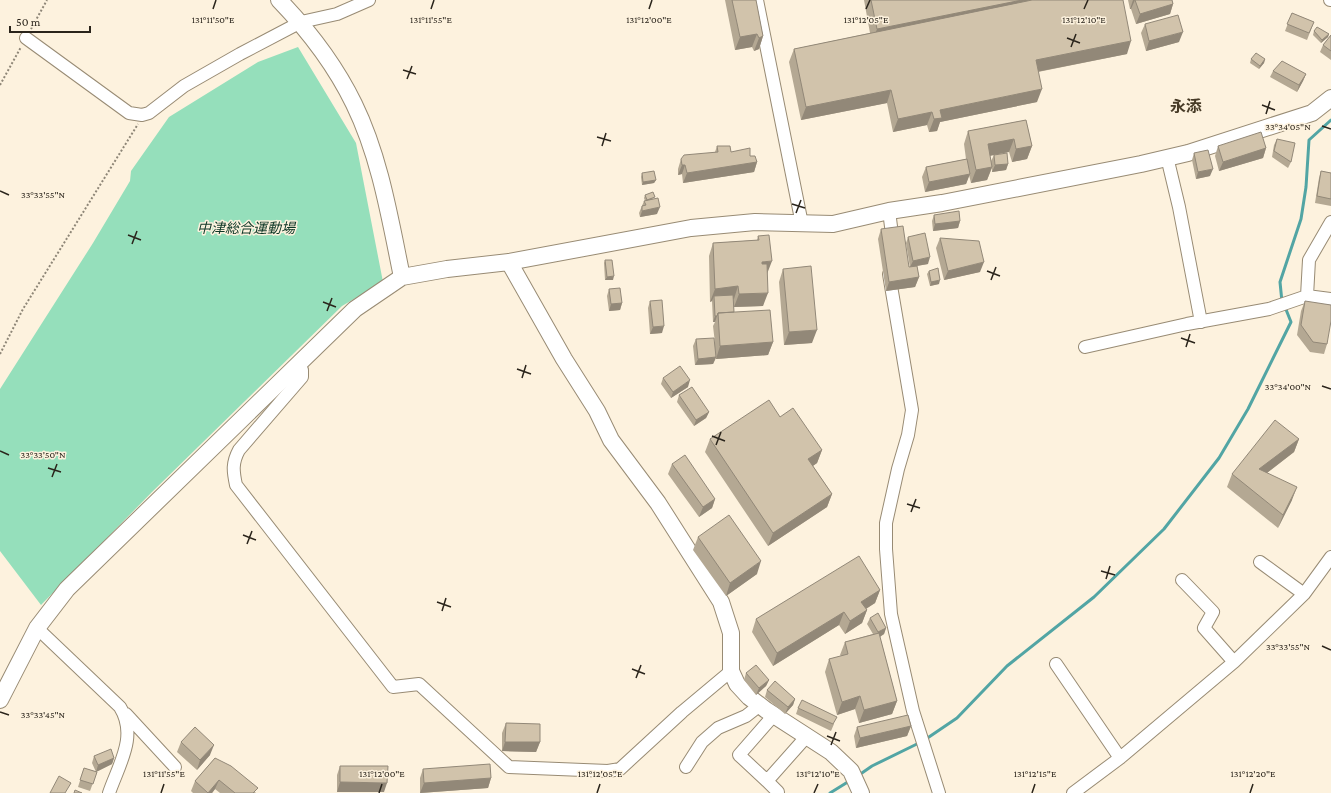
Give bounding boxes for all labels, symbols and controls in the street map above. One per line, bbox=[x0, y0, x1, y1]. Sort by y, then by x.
scale bar bbox=[10, 8, 90, 34]
text: 131°11'50"E bbox=[192, 14, 235, 25]
text: 131°11'55"E bbox=[410, 14, 452, 25]
text: 131°12'00"E bbox=[626, 14, 672, 25]
text: 131°12'05"E bbox=[844, 14, 889, 25]
text: 131°12'10"E bbox=[1062, 14, 1106, 25]
text: 50 m bbox=[16, 15, 41, 29]
district label: 永添 bbox=[1170, 98, 1202, 115]
text: 33°34'05"N bbox=[1265, 121, 1311, 132]
text: 33°33'55"N bbox=[21, 189, 65, 200]
park label: 中津総合運動場 bbox=[197, 220, 297, 236]
text: 33°34'00"N bbox=[1265, 381, 1312, 392]
text: 33°33'50"N bbox=[20, 449, 66, 460]
text: 33°33'55"N bbox=[1266, 641, 1310, 652]
text: 33°33'45"N bbox=[21, 709, 66, 720]
text: 131°11'55"E bbox=[143, 768, 185, 779]
text: 131°12'00"E bbox=[359, 768, 405, 779]
text: 131°12'05"E bbox=[578, 768, 623, 779]
text: 131°12'10"E bbox=[796, 768, 840, 779]
text: 131°12'15"E bbox=[1014, 768, 1057, 779]
text: 131°12'20"E bbox=[1231, 768, 1276, 779]

